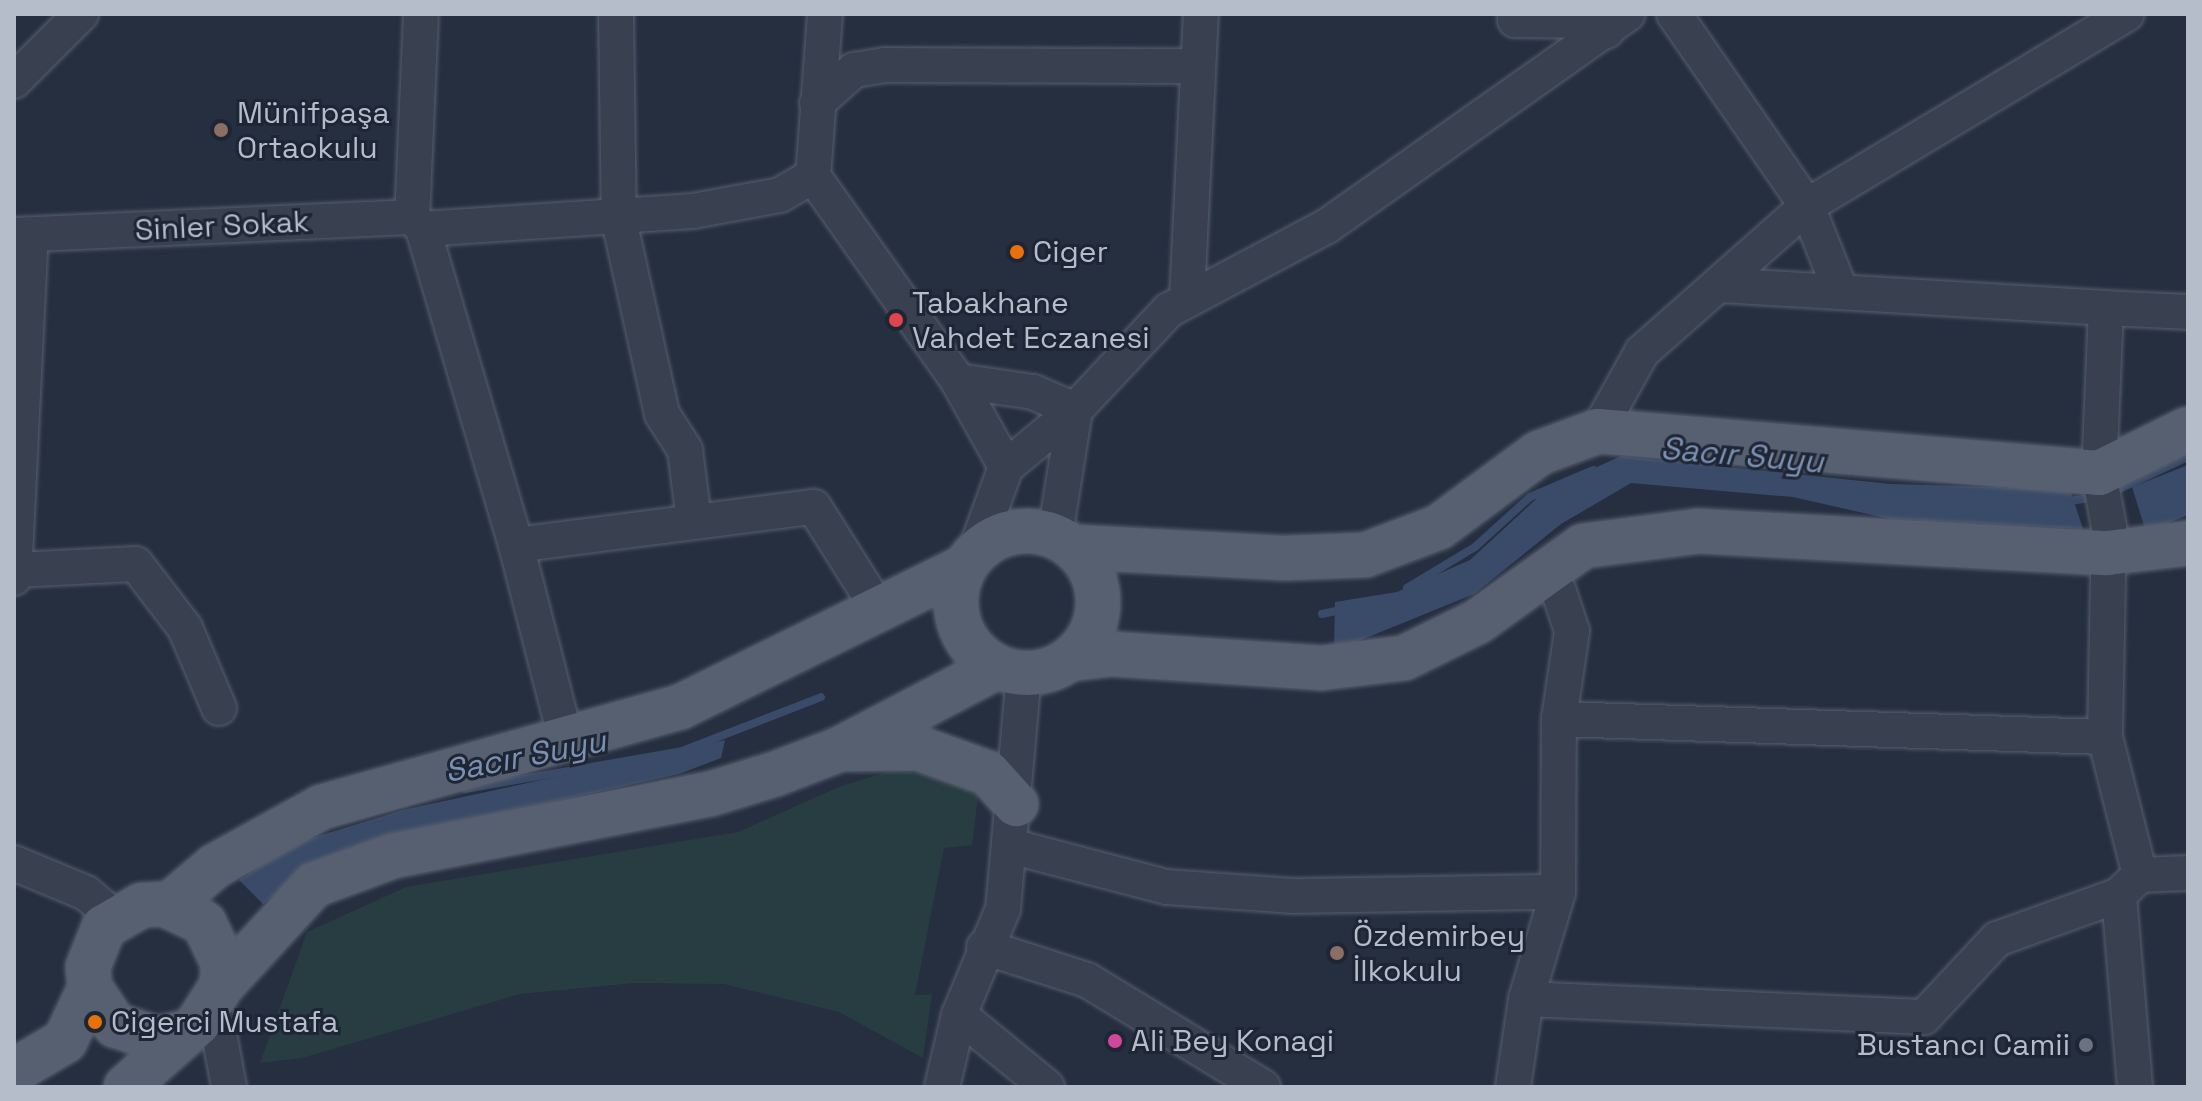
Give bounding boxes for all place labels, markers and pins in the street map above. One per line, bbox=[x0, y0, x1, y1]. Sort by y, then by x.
place label: Münifpaşa Ortaokulu bbox=[237, 95, 390, 166]
marker: Münifpaşa Ortaokulu bbox=[212, 121, 230, 139]
place label: Ciger bbox=[1033, 234, 1108, 270]
marker: Ciger bbox=[1008, 243, 1026, 261]
place label: Tabakhane Vahdet Eczanesi bbox=[912, 285, 1150, 356]
marker: Tabakhane Vahdet Eczanesi bbox=[887, 311, 905, 329]
place label: Özdemirbey İlkokulu bbox=[1353, 918, 1525, 988]
marker: Özdemirbey İlkokulu bbox=[1328, 944, 1346, 962]
place label: Cigerci Mustafa bbox=[111, 1004, 338, 1040]
marker: Cigerci Mustafa bbox=[86, 1013, 104, 1031]
place label: Ali Bey Konagi bbox=[1131, 1023, 1334, 1059]
place label: Bustancı Camii bbox=[1857, 1027, 2070, 1063]
marker: Ali Bey Konagi bbox=[1106, 1032, 1124, 1050]
marker: Bustancı Camii bbox=[2077, 1036, 2095, 1054]

